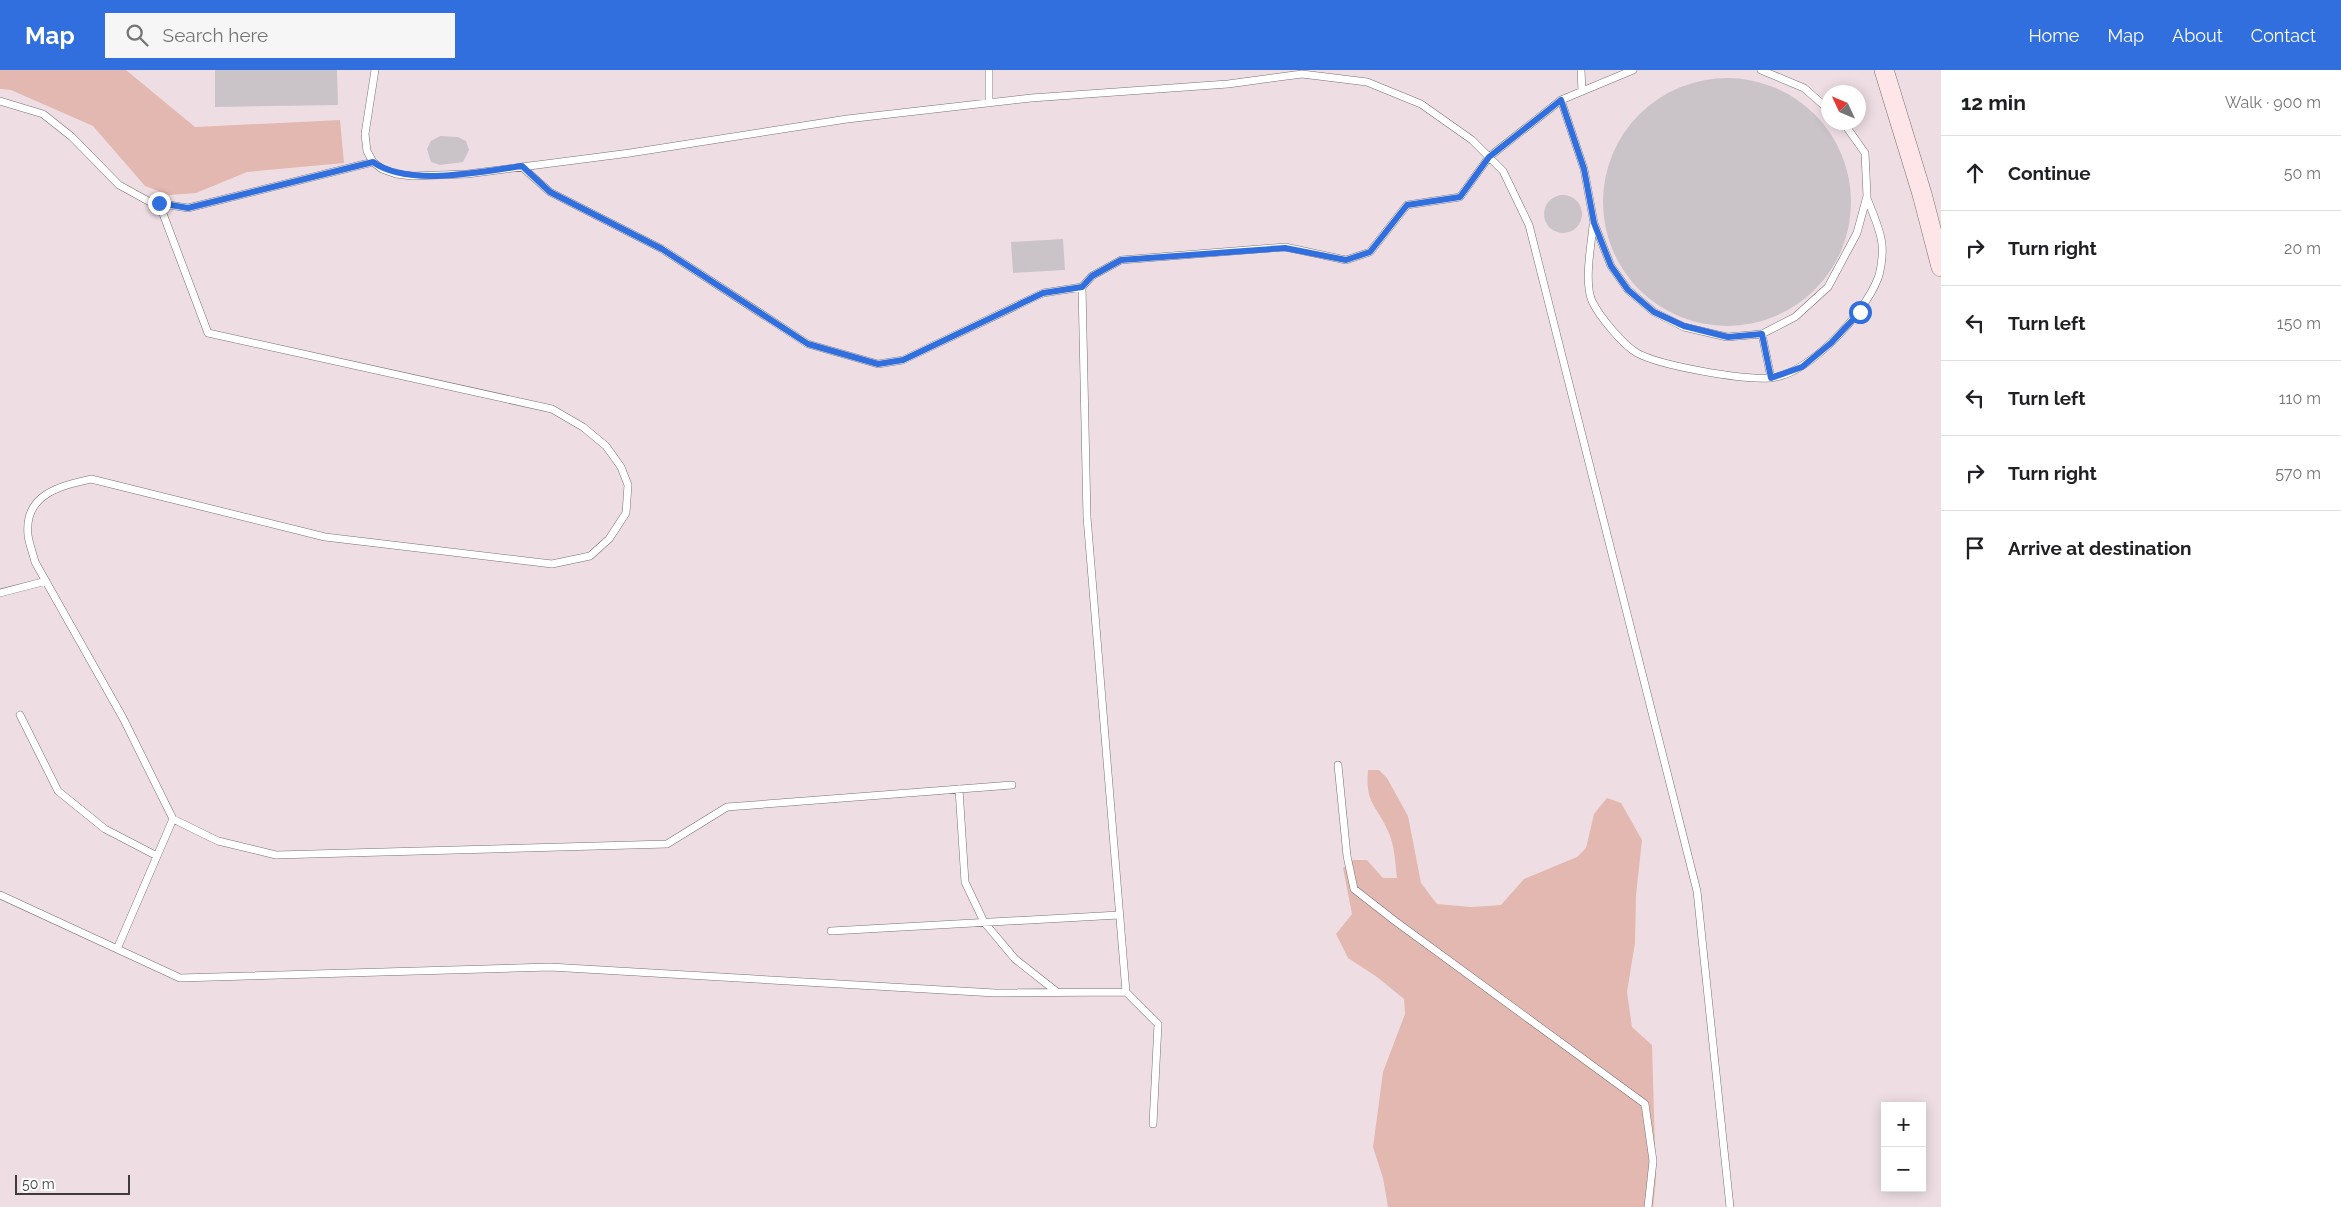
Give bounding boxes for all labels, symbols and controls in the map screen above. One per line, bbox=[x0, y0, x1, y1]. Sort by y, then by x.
search box bbox=[105, 13, 455, 58]
text: Map bbox=[25, 21, 75, 50]
icon: search bbox=[123, 21, 151, 49]
text: Search here bbox=[163, 24, 268, 46]
text: Home bbox=[2028, 25, 2079, 46]
text: Map bbox=[2107, 25, 2144, 46]
text: About bbox=[2172, 25, 2223, 46]
text: Contact bbox=[2251, 25, 2316, 46]
north arrow bbox=[1821, 85, 1866, 130]
text: 12 min bbox=[1961, 90, 2026, 115]
text: Walk · 900 m bbox=[2225, 93, 2321, 112]
icon: ahead bbox=[1961, 159, 1989, 187]
text: Continue bbox=[2008, 162, 2091, 184]
text: 50 m bbox=[2284, 164, 2321, 183]
route end bbox=[148, 192, 171, 215]
icon: right bbox=[1961, 234, 1989, 262]
text: Turn right bbox=[2008, 237, 2097, 259]
text: 20 m bbox=[2284, 239, 2321, 258]
route start bbox=[1849, 301, 1872, 324]
icon: left bbox=[1961, 309, 1989, 337]
text: Turn left bbox=[2008, 312, 2085, 334]
text: 150 m bbox=[2277, 314, 2321, 333]
icon: left bbox=[1961, 384, 1989, 412]
text: Turn left bbox=[2008, 387, 2085, 409]
text: 110 m bbox=[2279, 389, 2321, 408]
icon: right bbox=[1961, 459, 1989, 487]
text: Turn right bbox=[2008, 462, 2097, 484]
text: 570 m bbox=[2275, 464, 2321, 483]
icon: arrive bbox=[1961, 534, 1989, 562]
text: Arrive at destination bbox=[2008, 537, 2192, 559]
map controls bbox=[1881, 1102, 1926, 1192]
button: + bbox=[1881, 1102, 1926, 1147]
button: − bbox=[1881, 1147, 1926, 1192]
scale bar bbox=[15, 1172, 130, 1195]
text: 50 m bbox=[22, 1176, 55, 1192]

